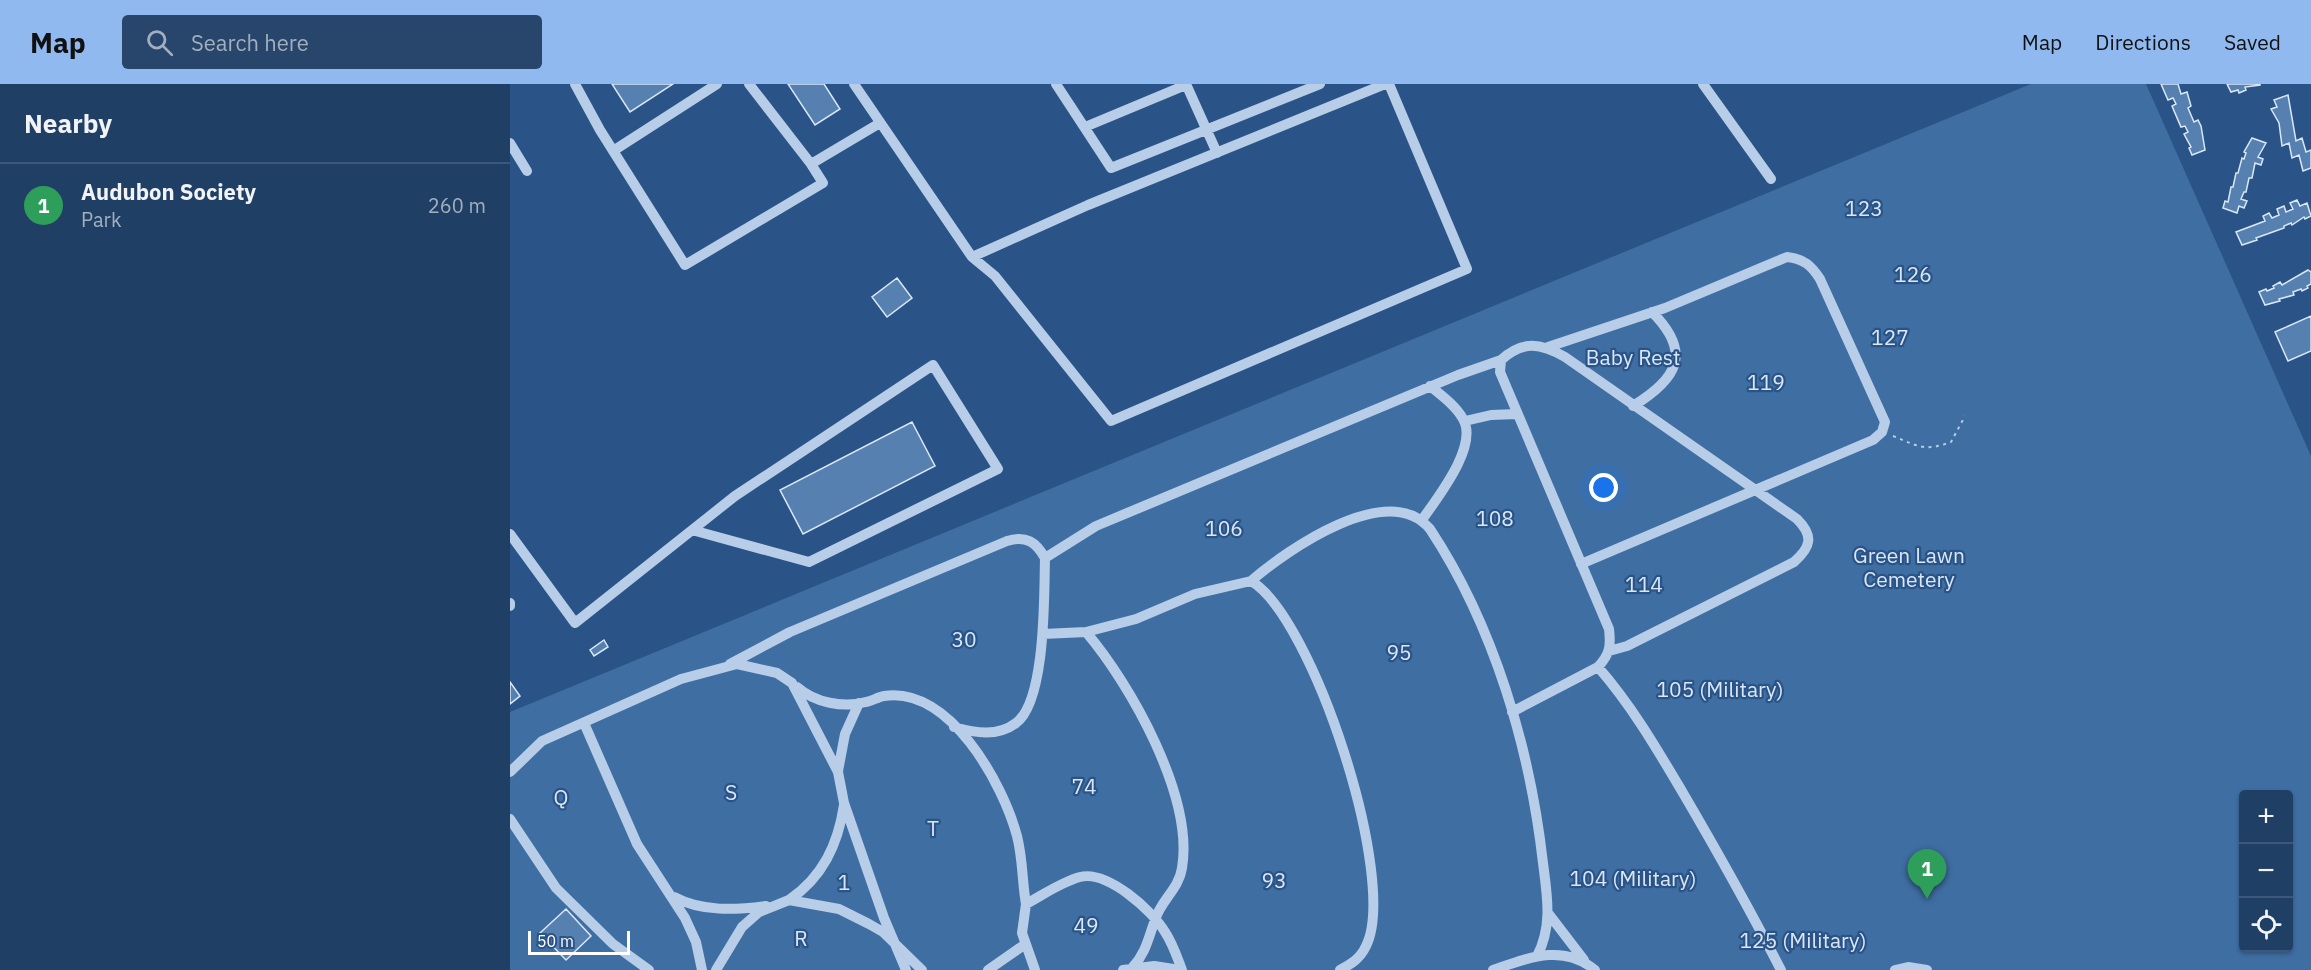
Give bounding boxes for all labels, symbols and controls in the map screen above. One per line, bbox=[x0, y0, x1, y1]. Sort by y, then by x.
search box bbox=[122, 15, 542, 69]
text: Map bbox=[30, 24, 86, 61]
icon: search bbox=[143, 26, 176, 59]
text: Search here bbox=[191, 28, 309, 57]
text: Map bbox=[2022, 28, 2062, 56]
text: Directions bbox=[2095, 28, 2191, 56]
text: Saved bbox=[2224, 28, 2281, 56]
text: Nearby bbox=[24, 106, 112, 140]
text: Audubon Society bbox=[81, 177, 256, 206]
text: 1 bbox=[38, 192, 50, 219]
text: 260 m bbox=[428, 192, 486, 219]
park label: 123 bbox=[1845, 194, 1883, 222]
text: Park bbox=[81, 206, 121, 233]
park label: 126 bbox=[1894, 260, 1932, 288]
park label: 127 bbox=[1871, 323, 1909, 351]
park label: Baby Rest bbox=[1586, 343, 1680, 371]
park label: 119 bbox=[1747, 368, 1785, 396]
your location bbox=[1589, 473, 1618, 502]
park label: 108 bbox=[1476, 504, 1514, 532]
park label: 106 bbox=[1205, 514, 1243, 542]
park label: Green Lawn Cemetery bbox=[1853, 541, 1965, 593]
park label: 114 bbox=[1625, 570, 1663, 598]
park label: 30 bbox=[951, 625, 977, 653]
park label: 95 bbox=[1386, 638, 1412, 666]
park label: 105 (Military) bbox=[1656, 675, 1784, 703]
park label: 74 bbox=[1071, 772, 1097, 800]
park label: S bbox=[725, 778, 737, 806]
park label: Q bbox=[554, 783, 568, 811]
map controls bbox=[2239, 790, 2293, 952]
button: + bbox=[2239, 790, 2293, 844]
park label: T bbox=[927, 814, 939, 842]
button: − bbox=[2239, 844, 2293, 898]
pin: 1 bbox=[1908, 850, 1946, 899]
park label: 104 (Military) bbox=[1569, 864, 1697, 892]
park label: 93 bbox=[1261, 866, 1287, 894]
park label: 1 bbox=[838, 868, 850, 896]
button: locate bbox=[2239, 898, 2293, 952]
park label: 49 bbox=[1073, 911, 1099, 939]
park label: R bbox=[794, 924, 808, 952]
park label: 125 (Military) bbox=[1739, 926, 1867, 954]
scale bar bbox=[528, 928, 630, 956]
text: 50 m bbox=[537, 931, 574, 951]

